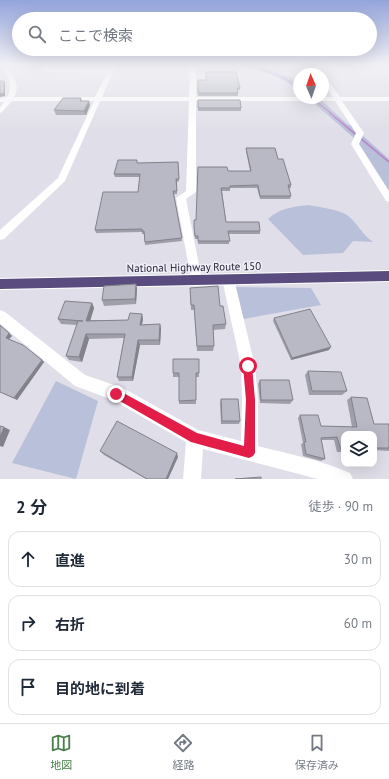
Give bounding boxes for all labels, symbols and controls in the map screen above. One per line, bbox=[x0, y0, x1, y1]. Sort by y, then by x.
search box bbox=[12, 12, 377, 56]
icon: search bbox=[26, 23, 48, 45]
text: ここで検索 bbox=[58, 26, 133, 45]
north arrow bbox=[293, 68, 329, 104]
street label: National Highway Route 150 bbox=[127, 259, 261, 275]
route start bbox=[239, 357, 257, 375]
route end bbox=[107, 385, 125, 403]
map controls bbox=[341, 431, 377, 467]
button: layers bbox=[341, 431, 377, 467]
text: 2 分 bbox=[16, 496, 47, 518]
text: 徒歩 · 90 m bbox=[308, 498, 373, 515]
icon: ahead bbox=[17, 548, 39, 570]
text: 直進 bbox=[55, 551, 85, 570]
text: 30 m bbox=[344, 551, 372, 568]
icon: right bbox=[17, 612, 39, 634]
text: 右折 bbox=[55, 615, 85, 634]
text: 60 m bbox=[344, 615, 372, 632]
icon: arrive bbox=[17, 676, 39, 698]
text: 目的地に到着 bbox=[55, 679, 145, 698]
tab: 地図 bbox=[50, 732, 72, 772]
tab: 経路 bbox=[172, 732, 194, 772]
tab: 保存済み bbox=[295, 732, 339, 772]

